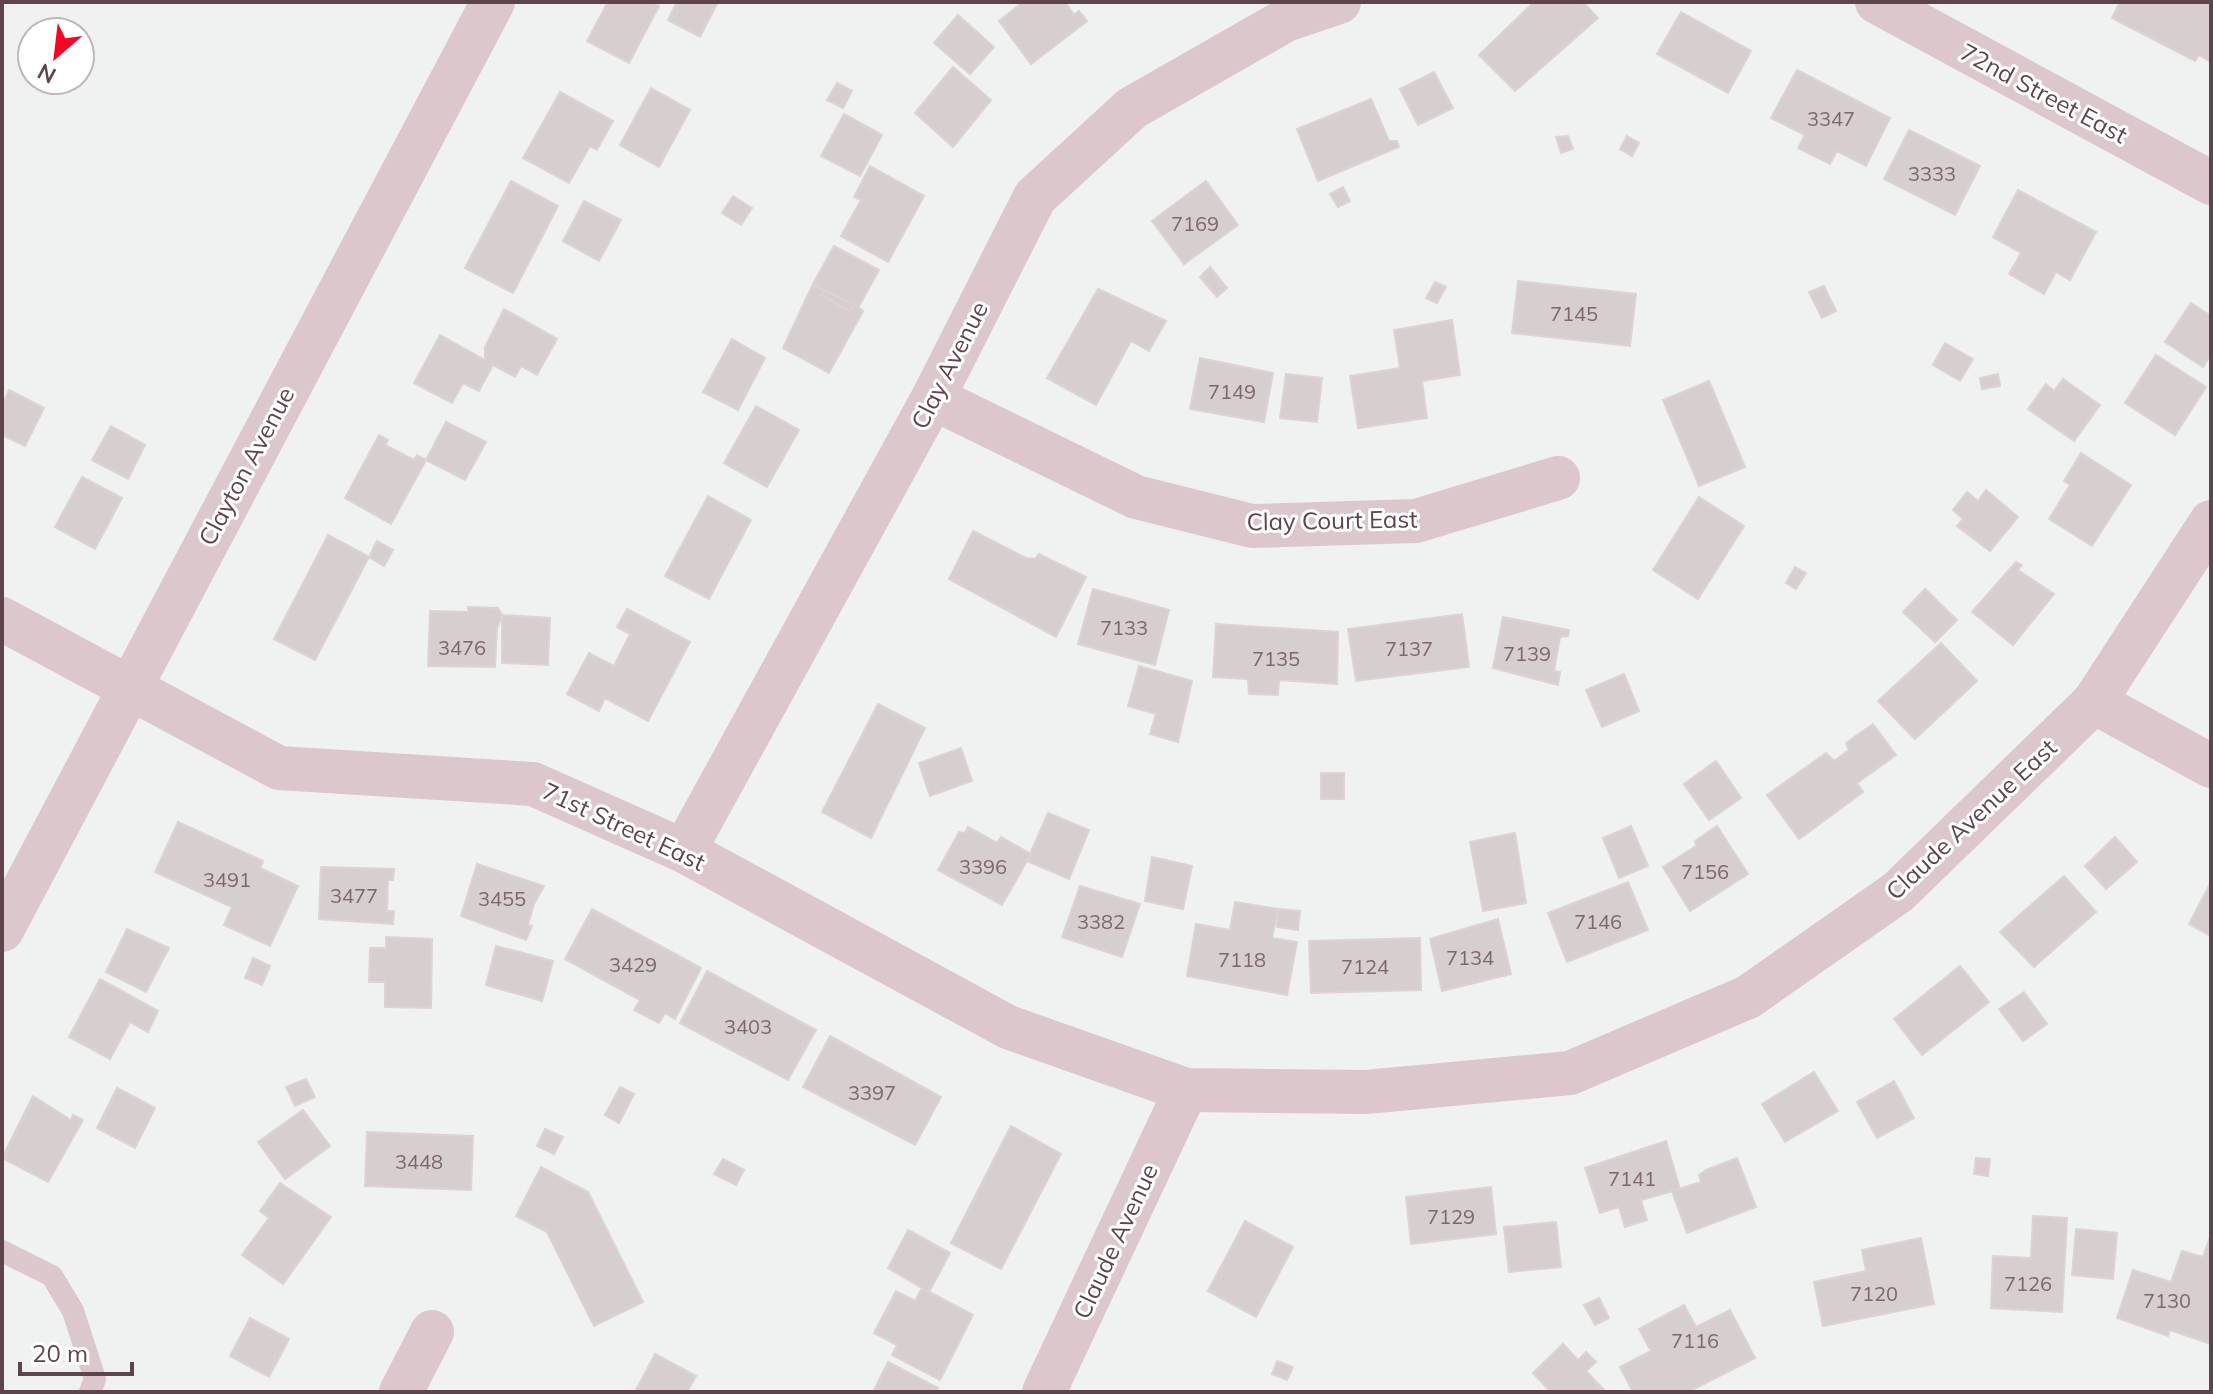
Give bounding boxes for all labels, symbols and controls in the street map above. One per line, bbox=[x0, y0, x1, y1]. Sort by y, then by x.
north arrow bbox=[16, 16, 96, 96]
street label: 72nd Street East bbox=[1955, 36, 2133, 150]
text: N bbox=[33, 57, 61, 90]
house number: 3347 bbox=[1807, 106, 1855, 131]
house number: 3333 bbox=[1908, 161, 1956, 186]
house number: 7169 bbox=[1171, 211, 1219, 236]
street label: Clay Avenue bbox=[904, 296, 994, 434]
house number: 7145 bbox=[1550, 301, 1598, 326]
house number: 7149 bbox=[1208, 379, 1256, 404]
street label: Clayton Avenue bbox=[192, 382, 300, 550]
street label: Clay Court East bbox=[1246, 504, 1418, 536]
house number: 7133 bbox=[1100, 615, 1148, 640]
house number: 3476 bbox=[438, 635, 486, 660]
house number: 7137 bbox=[1385, 636, 1433, 661]
house number: 7139 bbox=[1503, 641, 1551, 666]
house number: 7135 bbox=[1252, 646, 1300, 671]
street label: Claude Avenue East bbox=[1879, 732, 2063, 906]
street label: 71st Street East bbox=[538, 775, 710, 877]
house number: 3396 bbox=[959, 854, 1007, 879]
house number: 7156 bbox=[1681, 859, 1729, 884]
house number: 3491 bbox=[203, 867, 251, 892]
house number: 3477 bbox=[330, 883, 378, 908]
house number: 3455 bbox=[478, 886, 526, 911]
house number: 3382 bbox=[1077, 909, 1125, 934]
house number: 7146 bbox=[1574, 909, 1622, 934]
house number: 7134 bbox=[1446, 945, 1494, 970]
house number: 7118 bbox=[1218, 947, 1266, 972]
house number: 3429 bbox=[609, 952, 657, 977]
house number: 7124 bbox=[1341, 954, 1389, 979]
house number: 3403 bbox=[724, 1014, 772, 1039]
house number: 3397 bbox=[848, 1080, 896, 1105]
house number: 3448 bbox=[395, 1149, 443, 1174]
street label: Claude Avenue bbox=[1066, 1159, 1164, 1323]
house number: 7141 bbox=[1608, 1166, 1656, 1191]
house number: 7129 bbox=[1427, 1204, 1475, 1229]
house number: 7126 bbox=[2004, 1271, 2052, 1296]
house number: 7120 bbox=[1850, 1281, 1898, 1306]
house number: 7130 bbox=[2143, 1288, 2191, 1313]
scale bar bbox=[20, 1326, 132, 1376]
house number: 7116 bbox=[1671, 1328, 1719, 1353]
text: 20 m bbox=[32, 1338, 88, 1368]

